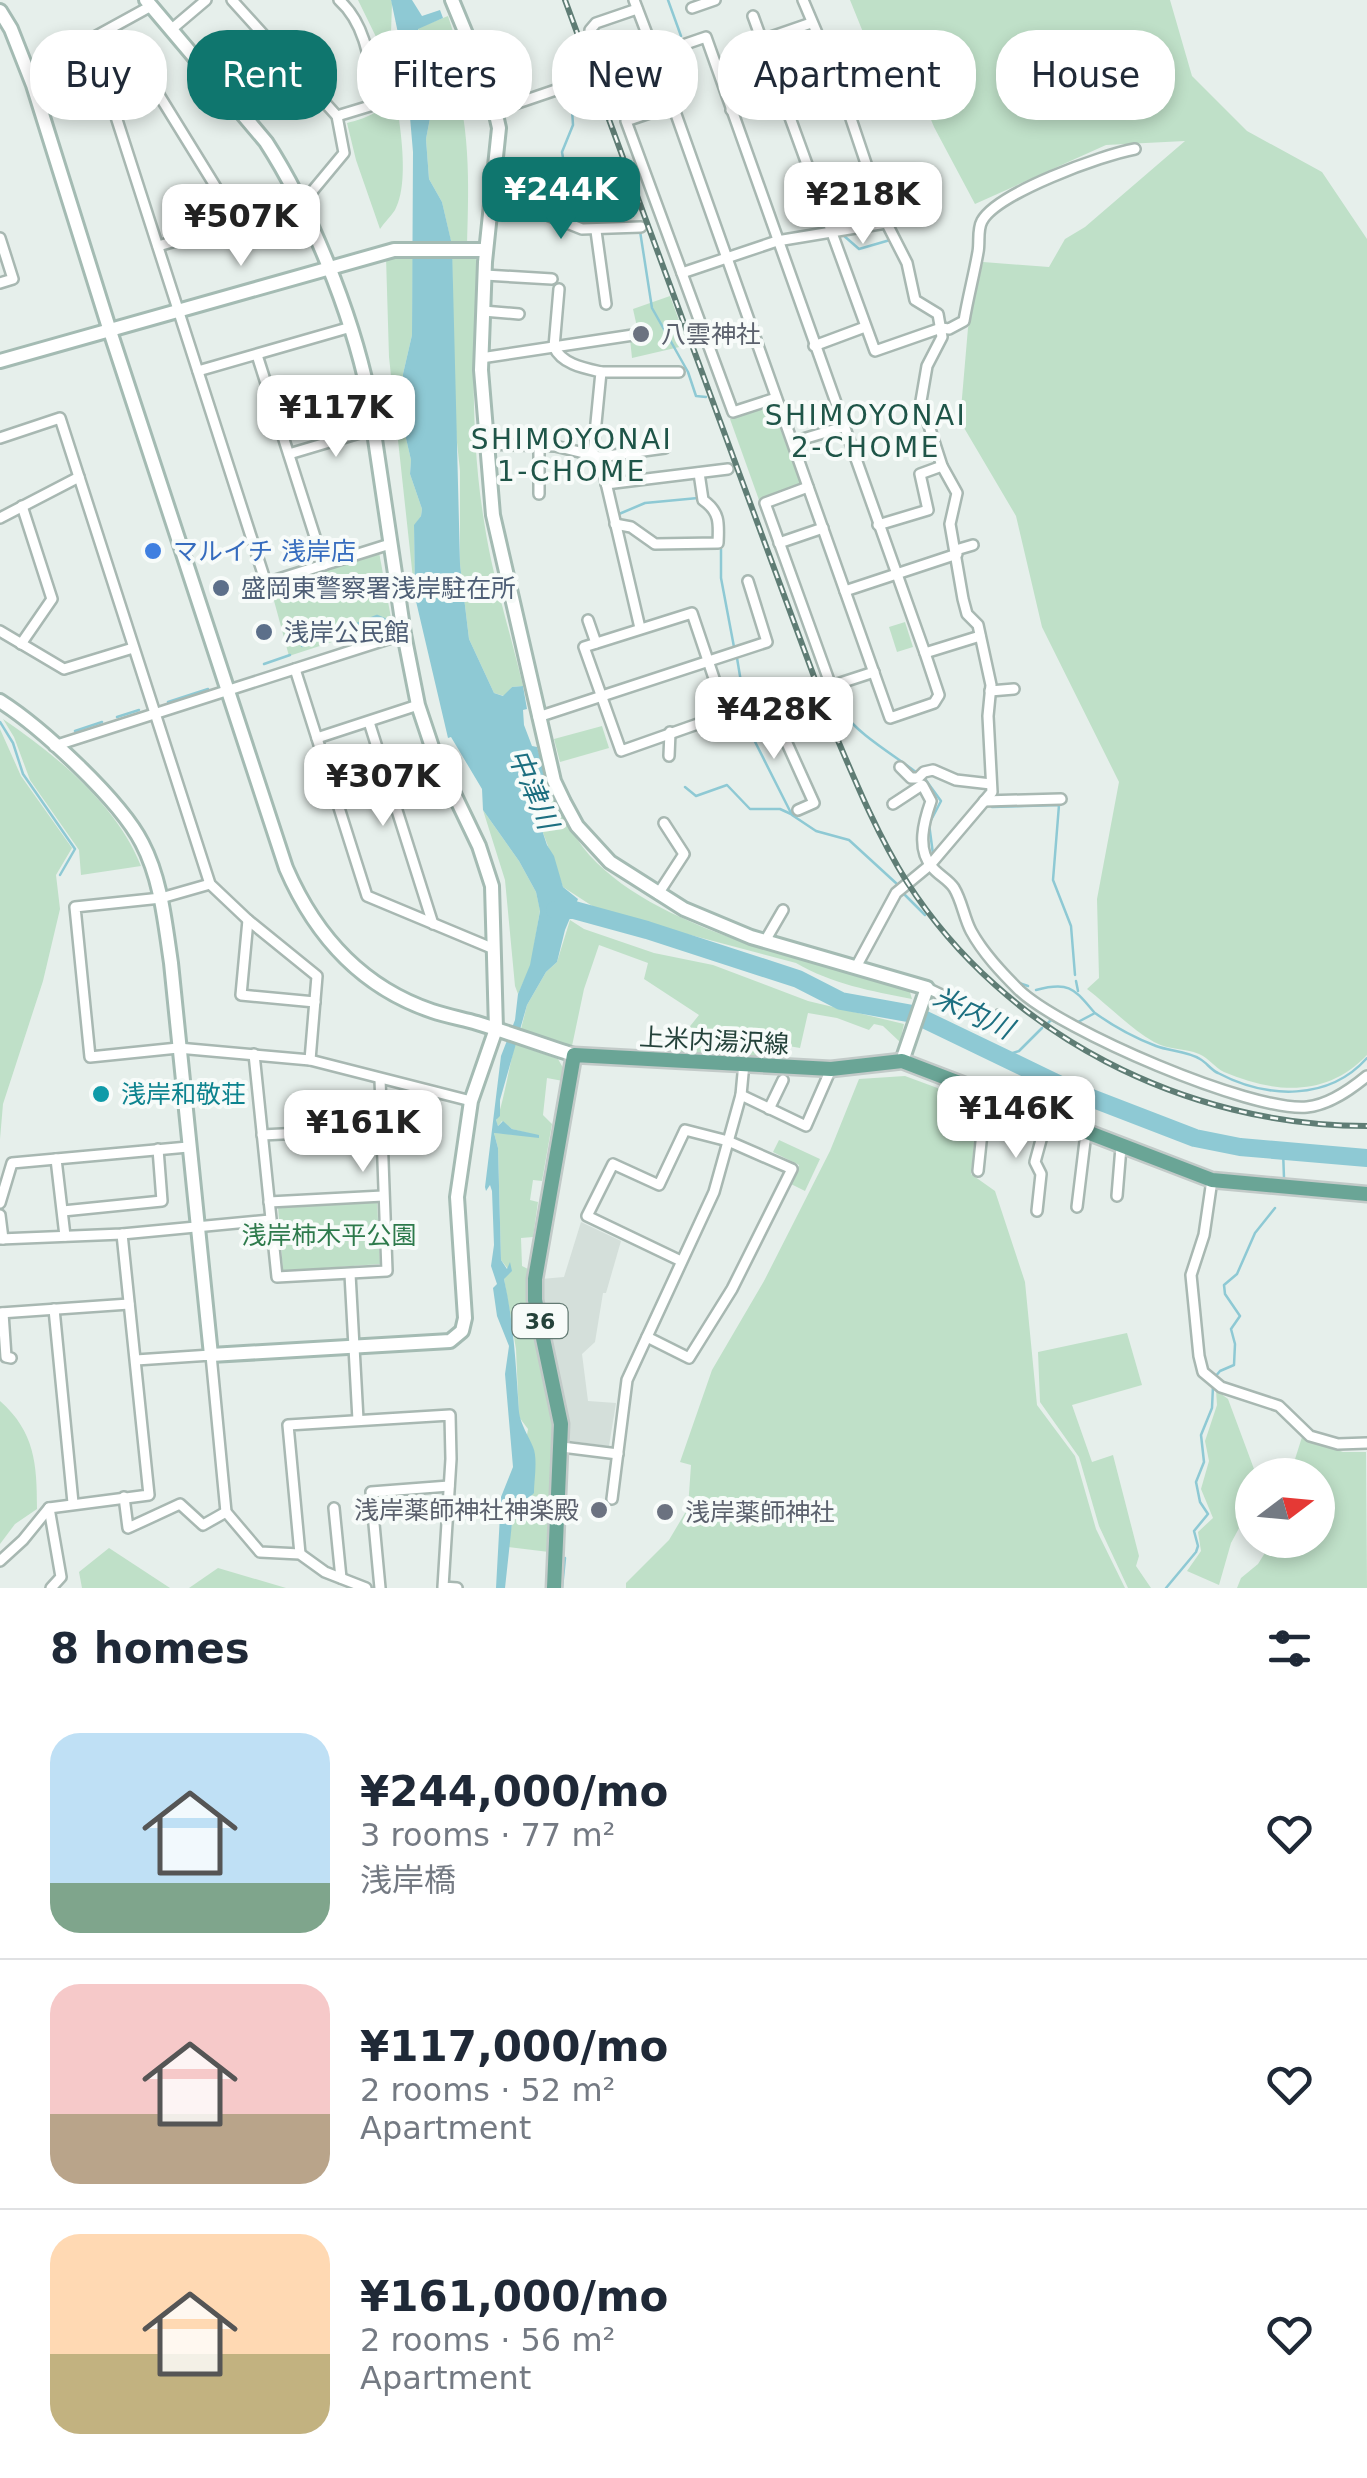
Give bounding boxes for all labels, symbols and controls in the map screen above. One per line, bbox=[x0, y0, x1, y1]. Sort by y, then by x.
chip: Buy bbox=[30, 30, 167, 120]
chip: Rent bbox=[187, 30, 337, 120]
chip: Filters bbox=[357, 30, 532, 120]
chip: New bbox=[552, 30, 698, 120]
chip: Apartment bbox=[718, 30, 976, 120]
chip: House bbox=[996, 30, 1175, 120]
pin: ¥244K bbox=[491, 157, 631, 242]
pin: ¥218K bbox=[793, 162, 933, 247]
text: ¥244K bbox=[504, 170, 618, 208]
text: ¥218K bbox=[806, 175, 920, 213]
pin: ¥507K bbox=[171, 184, 311, 269]
text: ¥507K bbox=[184, 197, 298, 235]
place label: 八雲神社 bbox=[661, 320, 761, 349]
marker: 八雲神社 bbox=[630, 323, 652, 345]
pin: ¥117K bbox=[266, 375, 406, 460]
text: ¥117K bbox=[279, 388, 393, 426]
district label: SHIMOYONAI 2-CHOME bbox=[765, 399, 967, 464]
district label: SHIMOYONAI 1-CHOME bbox=[471, 423, 673, 488]
place label: マルイチ 浅岸店 bbox=[173, 537, 356, 566]
marker: マルイチ 浅岸店 bbox=[142, 540, 164, 562]
place label: 盛岡東警察署浅岸駐在所 bbox=[241, 574, 516, 603]
marker: 盛岡東警察署浅岸駐在所 bbox=[210, 577, 232, 599]
place label: 浅岸公民館 bbox=[284, 618, 409, 647]
marker: 浅岸公民館 bbox=[253, 621, 275, 643]
pin: ¥428K bbox=[704, 677, 844, 762]
text: ¥428K bbox=[717, 690, 831, 728]
pin: ¥307K bbox=[313, 744, 453, 829]
water label: 中津川 bbox=[501, 744, 566, 837]
text: ¥307K bbox=[326, 757, 440, 795]
water label: 米内川 bbox=[928, 980, 1021, 1047]
street label: 上米内湯沢線 bbox=[638, 1023, 790, 1059]
pin: ¥146K bbox=[946, 1076, 1086, 1161]
place label: 浅岸和敬荘 bbox=[121, 1080, 246, 1109]
marker: 浅岸和敬荘 bbox=[90, 1083, 112, 1105]
text: ¥146K bbox=[959, 1089, 1073, 1127]
pin: ¥161K bbox=[293, 1090, 433, 1175]
text: ¥161K bbox=[306, 1103, 420, 1141]
park label: 浅岸柿木平公園 bbox=[241, 1221, 417, 1250]
road number: 36 bbox=[512, 1304, 568, 1338]
north arrow bbox=[1235, 1458, 1335, 1558]
map controls bbox=[1235, 1458, 1335, 1558]
place label: 浅岸薬師神社神楽殿 bbox=[354, 1496, 579, 1525]
place label: 浅岸薬師神社 bbox=[685, 1498, 835, 1527]
marker: 浅岸薬師神社神楽殿 bbox=[588, 1499, 610, 1521]
marker: 浅岸薬師神社 bbox=[654, 1501, 676, 1523]
icon: filters bbox=[1262, 1621, 1317, 1676]
text: 8 homes bbox=[50, 1624, 250, 1673]
text: ¥244,000/mo bbox=[360, 1767, 668, 1816]
icon: home bbox=[130, 1773, 250, 1893]
icon: heart bbox=[1262, 1806, 1317, 1861]
text: 3 rooms · 77 m² bbox=[360, 1816, 615, 1854]
text: 浅岸橋 bbox=[360, 1861, 456, 1899]
text: ¥117,000/mo bbox=[360, 2022, 668, 2071]
icon: home bbox=[130, 2024, 250, 2144]
icon: heart bbox=[1262, 2057, 1317, 2112]
text: 2 rooms · 52 m² bbox=[360, 2071, 615, 2109]
text: Apartment bbox=[360, 2109, 531, 2147]
text: ¥161,000/mo bbox=[360, 2272, 668, 2321]
icon: home bbox=[130, 2274, 250, 2394]
icon: heart bbox=[1262, 2307, 1317, 2362]
text: 2 rooms · 56 m² bbox=[360, 2321, 615, 2359]
text: Apartment bbox=[360, 2359, 531, 2397]

